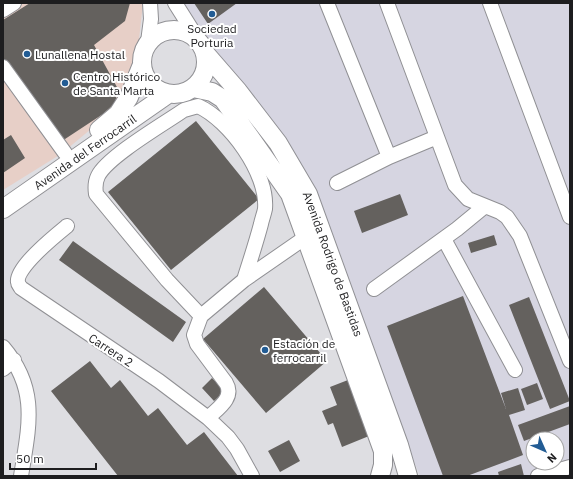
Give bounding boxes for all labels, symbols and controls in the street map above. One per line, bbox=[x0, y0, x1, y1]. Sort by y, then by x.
marker: Sociedad Porturia bbox=[207, 9, 217, 19]
place label: Sociedad Porturia bbox=[187, 21, 237, 50]
place label: Lunallena Hostal bbox=[35, 47, 125, 62]
marker: Lunallena Hostal bbox=[22, 49, 32, 59]
place label: Centro Histórico de Santa Marta bbox=[73, 69, 160, 98]
marker: Centro Histórico de Santa Marta bbox=[60, 78, 70, 88]
street label: Avenida del Ferrocarril bbox=[31, 111, 139, 193]
street label: Avenida Rodrigo de Bastidas bbox=[300, 190, 366, 339]
street label: Carrera 2 bbox=[86, 330, 136, 370]
place label: Estación de ferrocarril bbox=[273, 336, 336, 365]
marker: Estación de ferrocarril bbox=[260, 345, 270, 355]
north arrow bbox=[525, 431, 565, 471]
scale bar bbox=[10, 445, 96, 471]
text: N bbox=[544, 450, 560, 466]
text: 50 m bbox=[16, 451, 44, 466]

